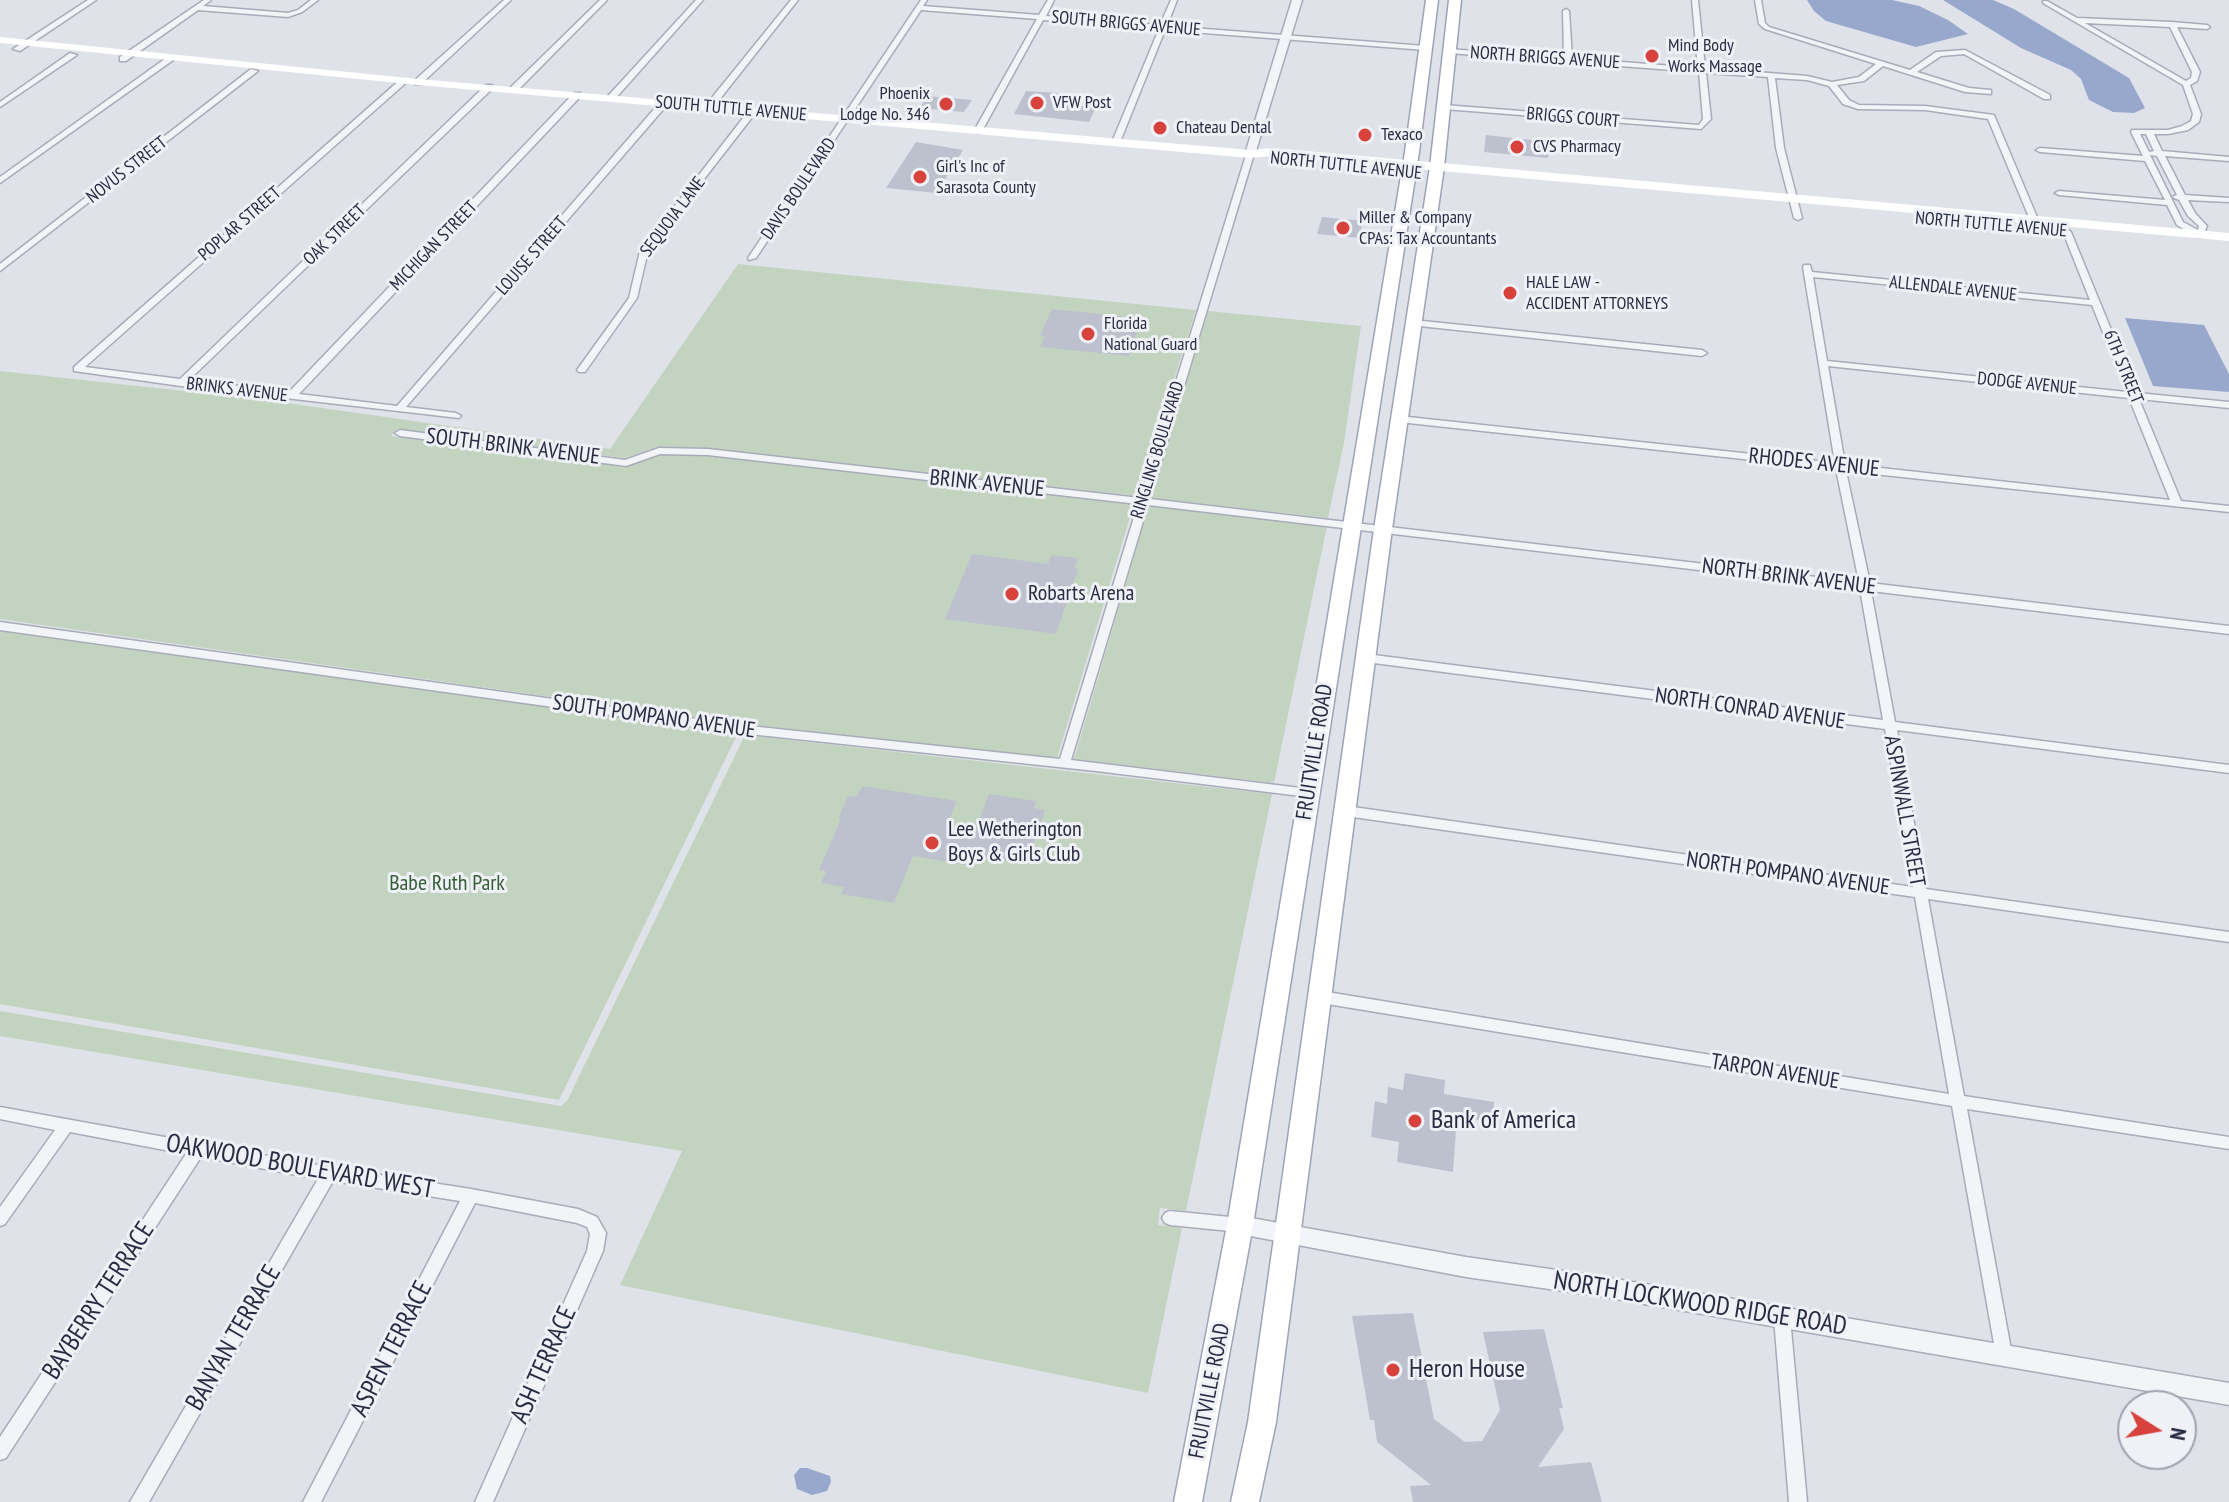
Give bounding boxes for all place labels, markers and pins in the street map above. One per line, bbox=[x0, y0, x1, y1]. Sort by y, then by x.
place label: Mind Body Works Massage bbox=[1668, 35, 1762, 78]
marker: Mind Body Works Massage bbox=[1643, 47, 1661, 65]
place label: Phoenix Lodge No. 346 bbox=[840, 83, 930, 126]
place label: VFW Post bbox=[1053, 92, 1111, 114]
marker: VFW Post bbox=[1028, 94, 1046, 112]
marker: Phoenix Lodge No. 346 bbox=[937, 95, 955, 113]
place label: Chateau Dental bbox=[1176, 117, 1272, 139]
marker: Chateau Dental bbox=[1151, 119, 1169, 137]
place label: Texaco bbox=[1381, 124, 1423, 146]
marker: Texaco bbox=[1356, 126, 1374, 144]
place label: CVS Pharmacy bbox=[1533, 136, 1621, 158]
marker: CVS Pharmacy bbox=[1508, 138, 1526, 156]
place label: Girl's Inc of Sarasota County bbox=[936, 156, 1036, 198]
marker: Girl's Inc of Sarasota County bbox=[911, 168, 929, 186]
place label: Miller & Company CPAs: Tax Accountants bbox=[1359, 207, 1497, 250]
marker: Miller & Company CPAs: Tax Accountants bbox=[1334, 219, 1352, 237]
place label: HALE LAW - ACCIDENT ATTORNEYS bbox=[1526, 272, 1668, 314]
marker: HALE LAW - ACCIDENT ATTORNEYS bbox=[1501, 284, 1519, 302]
place label: Florida National Guard bbox=[1104, 313, 1197, 356]
marker: Florida National Guard bbox=[1079, 325, 1097, 343]
place label: Robarts Arena bbox=[1028, 581, 1134, 607]
marker: Robarts Arena bbox=[1003, 585, 1021, 603]
place label: Lee Wetherington Boys & Girls Club bbox=[948, 817, 1082, 868]
marker: Lee Wetherington Boys & Girls Club bbox=[923, 834, 941, 852]
place label: Bank of America bbox=[1431, 1105, 1576, 1137]
marker: Bank of America bbox=[1406, 1112, 1424, 1130]
place label: Heron House bbox=[1409, 1354, 1525, 1386]
marker: Heron House bbox=[1384, 1361, 1402, 1379]

